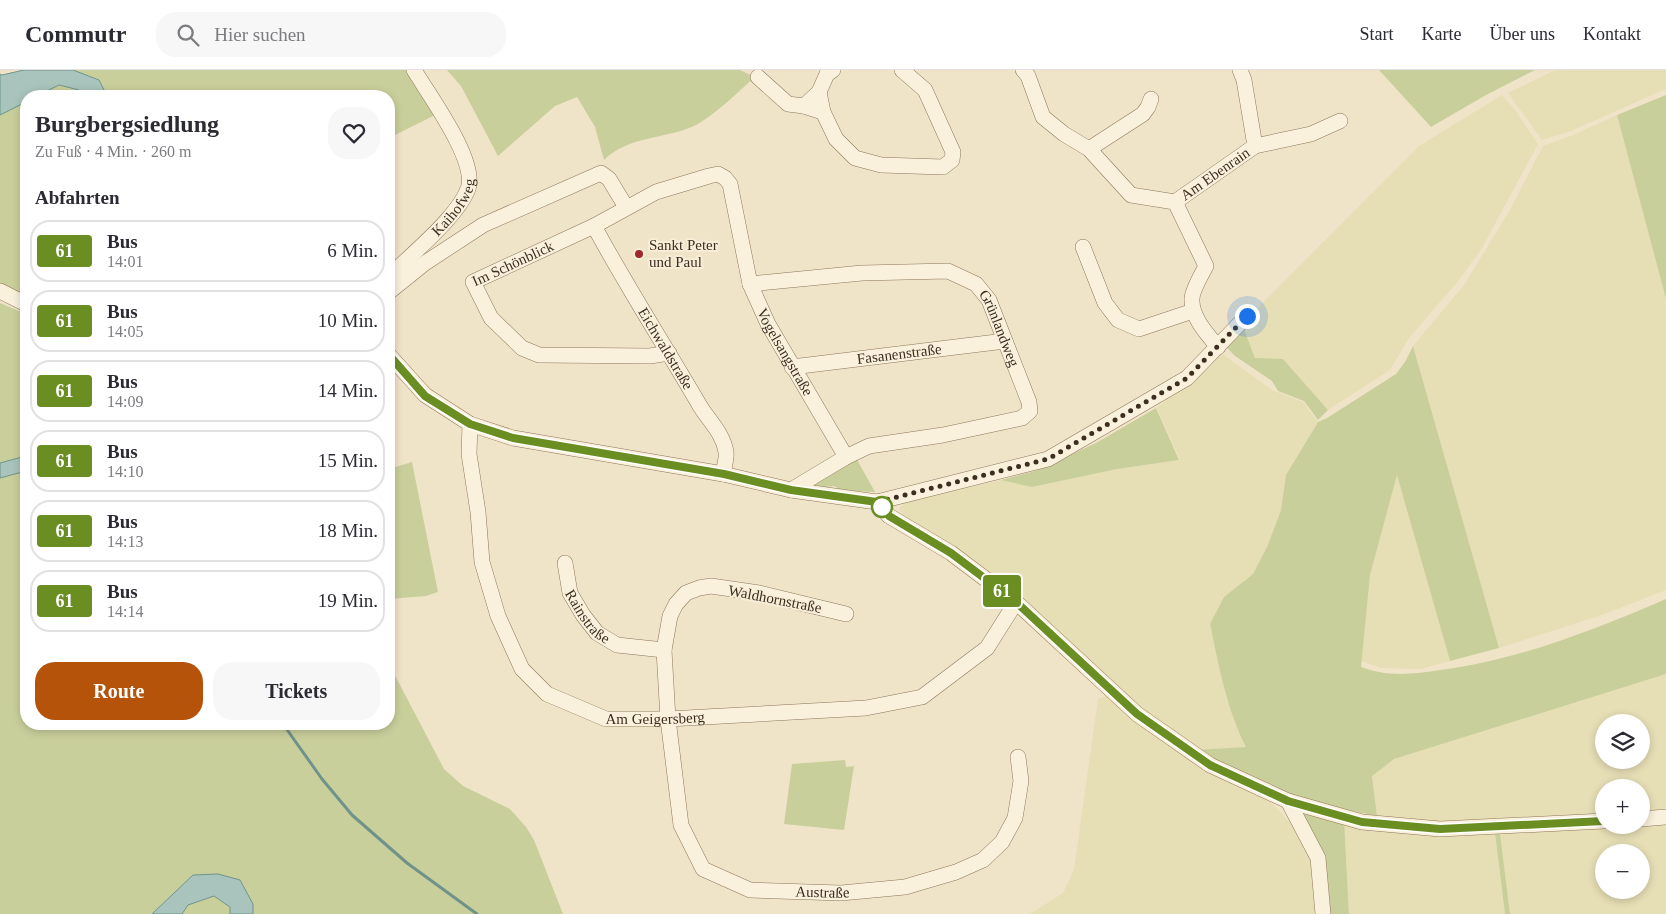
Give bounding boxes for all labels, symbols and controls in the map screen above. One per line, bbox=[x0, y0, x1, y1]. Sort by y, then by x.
search box bbox=[156, 12, 506, 57]
text: Commutr bbox=[25, 21, 126, 47]
icon: search bbox=[174, 21, 202, 49]
text: Hier suchen bbox=[214, 24, 306, 45]
text: Start bbox=[1360, 24, 1394, 44]
text: Karte bbox=[1422, 24, 1462, 44]
text: Über uns bbox=[1490, 24, 1555, 44]
text: Kontakt bbox=[1583, 24, 1641, 44]
button: heart bbox=[328, 107, 380, 159]
text: Burgbergsiedlung bbox=[35, 111, 219, 137]
text: Zu Fuß · 4 Min. · 260 m bbox=[35, 143, 191, 160]
street label: Am Ebenrain bbox=[1178, 144, 1253, 204]
street label: Kaihofweg bbox=[429, 178, 478, 239]
text: Abfahrten bbox=[35, 187, 119, 208]
text: Bus bbox=[107, 231, 138, 252]
place label: Sankt Peter und Paul bbox=[649, 237, 718, 270]
street label: Im Schönblick bbox=[470, 238, 557, 289]
text: 6 Min. bbox=[327, 240, 378, 261]
text: 61 bbox=[56, 241, 74, 261]
marker: Sankt Peter und Paul bbox=[633, 248, 645, 260]
text: 14:01 bbox=[107, 253, 143, 270]
street label: Grünlandweg bbox=[976, 286, 1022, 369]
text: Bus bbox=[107, 301, 138, 322]
your location bbox=[1235, 304, 1260, 329]
street label: Eichwaldstraße bbox=[635, 305, 697, 393]
street label: Vogelsangstraße bbox=[754, 306, 816, 399]
text: 10 Min. bbox=[318, 310, 378, 331]
text: 61 bbox=[56, 311, 74, 331]
text: 14:05 bbox=[107, 323, 143, 340]
street label: Fasanenstraße bbox=[856, 341, 943, 367]
text: Bus bbox=[107, 371, 138, 392]
text: 14 Min. bbox=[318, 380, 378, 401]
text: 61 bbox=[56, 381, 74, 401]
text: 14:09 bbox=[107, 393, 143, 410]
text: Bus bbox=[107, 441, 138, 462]
text: 15 Min. bbox=[318, 450, 378, 471]
text: 61 bbox=[56, 451, 74, 471]
text: 14:10 bbox=[107, 463, 143, 480]
unlabelled marker bbox=[871, 496, 893, 518]
text: Bus bbox=[107, 511, 138, 532]
text: 18 Min. bbox=[318, 520, 378, 541]
text: 61 bbox=[56, 521, 74, 541]
text: 14:13 bbox=[107, 533, 143, 550]
line badge: 61 bbox=[980, 575, 1024, 607]
text: Bus bbox=[107, 581, 138, 602]
text: 61 bbox=[993, 581, 1011, 601]
street label: Waldhornstraße bbox=[727, 582, 823, 616]
street label: Rainstraße bbox=[562, 587, 613, 647]
text: 19 Min. bbox=[318, 590, 378, 611]
text: 61 bbox=[56, 591, 74, 611]
text: 14:14 bbox=[107, 603, 143, 620]
button: Route bbox=[35, 662, 203, 720]
button: Tickets bbox=[213, 662, 380, 720]
street label: Am Geigersberg bbox=[606, 709, 706, 727]
map controls bbox=[1595, 714, 1650, 899]
button: layers bbox=[1595, 714, 1650, 769]
button: + bbox=[1595, 779, 1650, 834]
button: − bbox=[1595, 844, 1650, 899]
street label: Austraße bbox=[795, 884, 851, 901]

